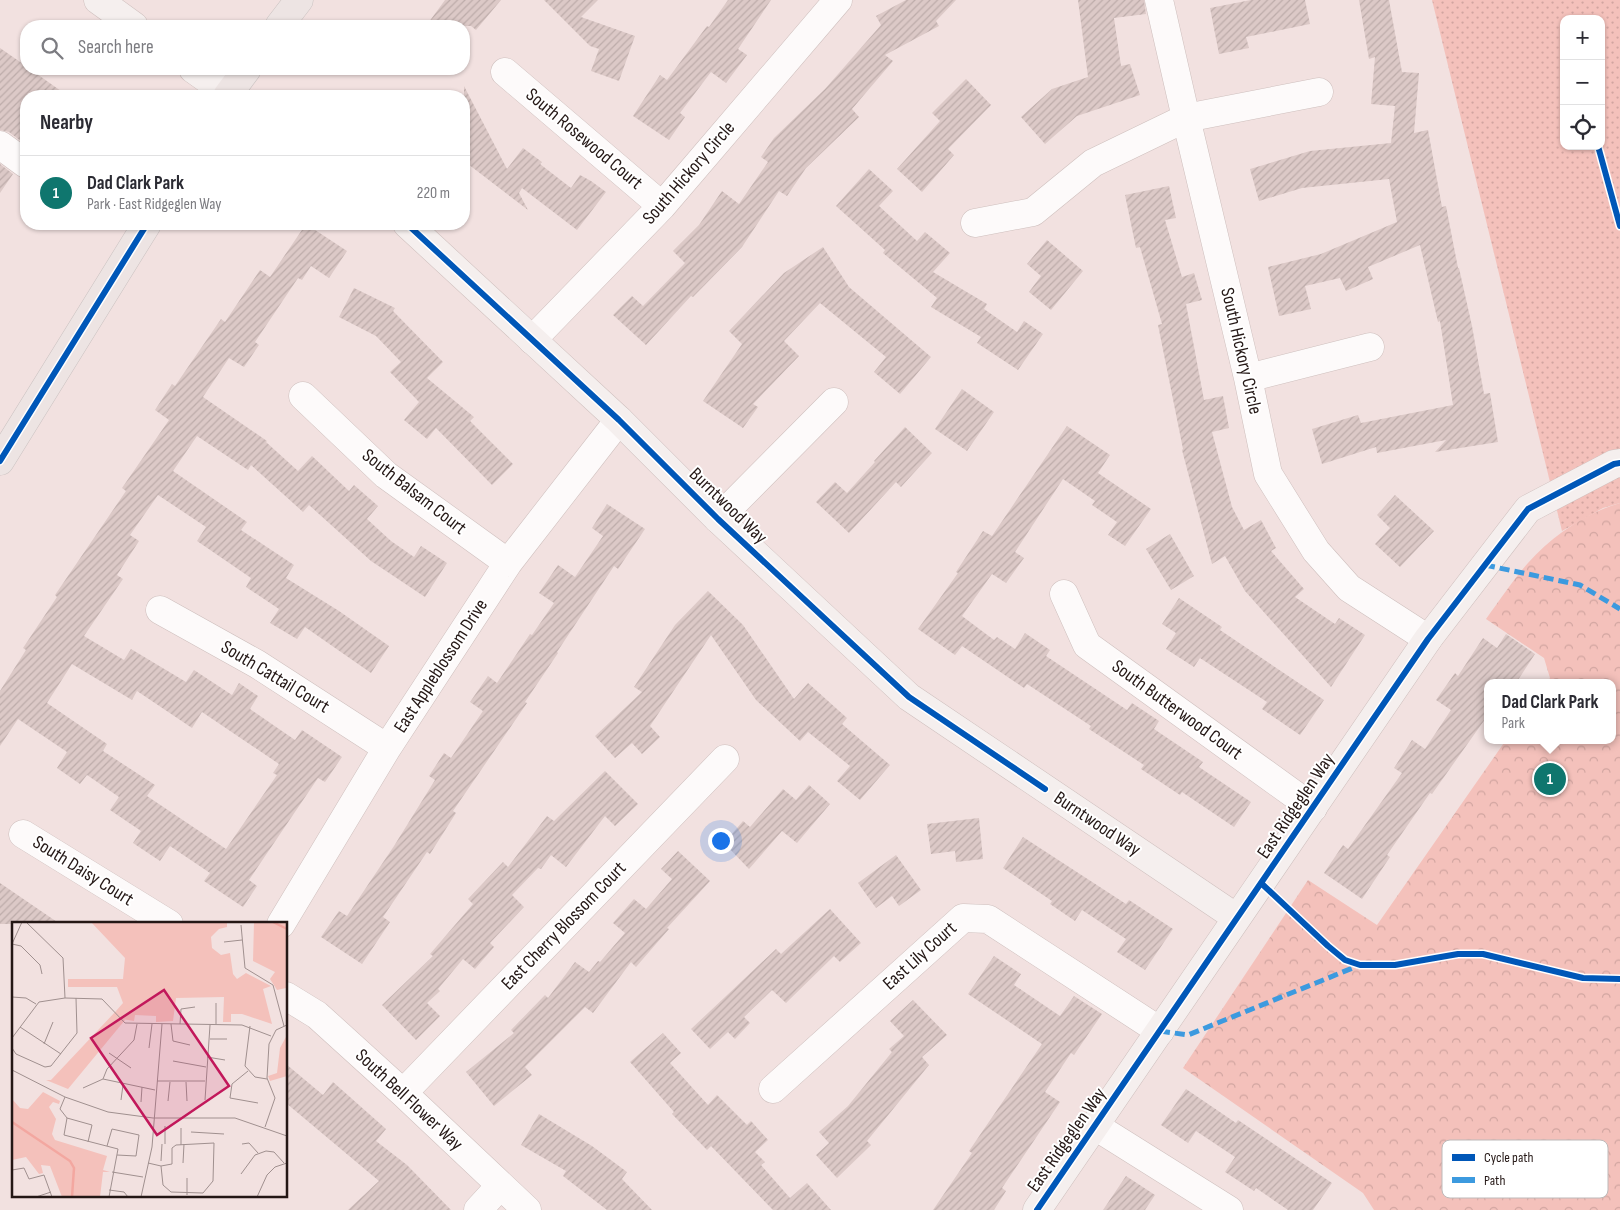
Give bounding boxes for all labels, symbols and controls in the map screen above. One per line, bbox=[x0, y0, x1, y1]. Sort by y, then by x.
map controls bbox=[1560, 15, 1605, 150]
button: + bbox=[1560, 15, 1605, 60]
search box bbox=[20, 20, 470, 75]
icon: search bbox=[38, 34, 66, 62]
text: Search here bbox=[78, 36, 154, 59]
button: − bbox=[1560, 60, 1605, 105]
street label: South Rosewood Court bbox=[521, 83, 647, 195]
button: locate bbox=[1560, 105, 1605, 150]
text: Nearby bbox=[40, 110, 93, 135]
street label: South Hickory Circle bbox=[638, 117, 740, 229]
text: Dad Clark Park bbox=[87, 172, 184, 195]
text: 1 bbox=[53, 184, 59, 203]
text: 220 m bbox=[417, 184, 450, 203]
text: Park · East Ridgeglen Way bbox=[87, 195, 222, 214]
street label: South Hickory Circle bbox=[1215, 285, 1267, 417]
street label: South Balsam Court bbox=[357, 444, 471, 540]
street label: Burntwood Way bbox=[684, 463, 772, 549]
street label: East Appleblossom Drive bbox=[389, 595, 493, 737]
street label: South Cattail Court bbox=[217, 636, 334, 718]
street label: South Butterwood Court bbox=[1107, 655, 1247, 765]
popup bbox=[1484, 679, 1616, 744]
text: Dad Clark Park bbox=[1501, 691, 1599, 714]
text: Park bbox=[1501, 714, 1525, 733]
street label: East Ridgeglen Way bbox=[1252, 748, 1340, 863]
pin: 1 bbox=[1534, 760, 1566, 798]
street label: Burntwood Way bbox=[1049, 787, 1145, 862]
your location bbox=[708, 828, 734, 854]
street label: South Daisy Court bbox=[28, 831, 138, 911]
street label: East Cherry Blossom Court bbox=[497, 857, 631, 995]
street label: East Lily Court bbox=[878, 917, 962, 995]
inset map bbox=[12, 922, 288, 1198]
street label: South Bell Flower Way bbox=[350, 1044, 468, 1156]
street label: East Ridgeglen Way bbox=[1023, 1083, 1112, 1197]
legend bbox=[1442, 1140, 1608, 1198]
text: Cycle path bbox=[1484, 1149, 1534, 1166]
text: Path bbox=[1484, 1172, 1505, 1189]

